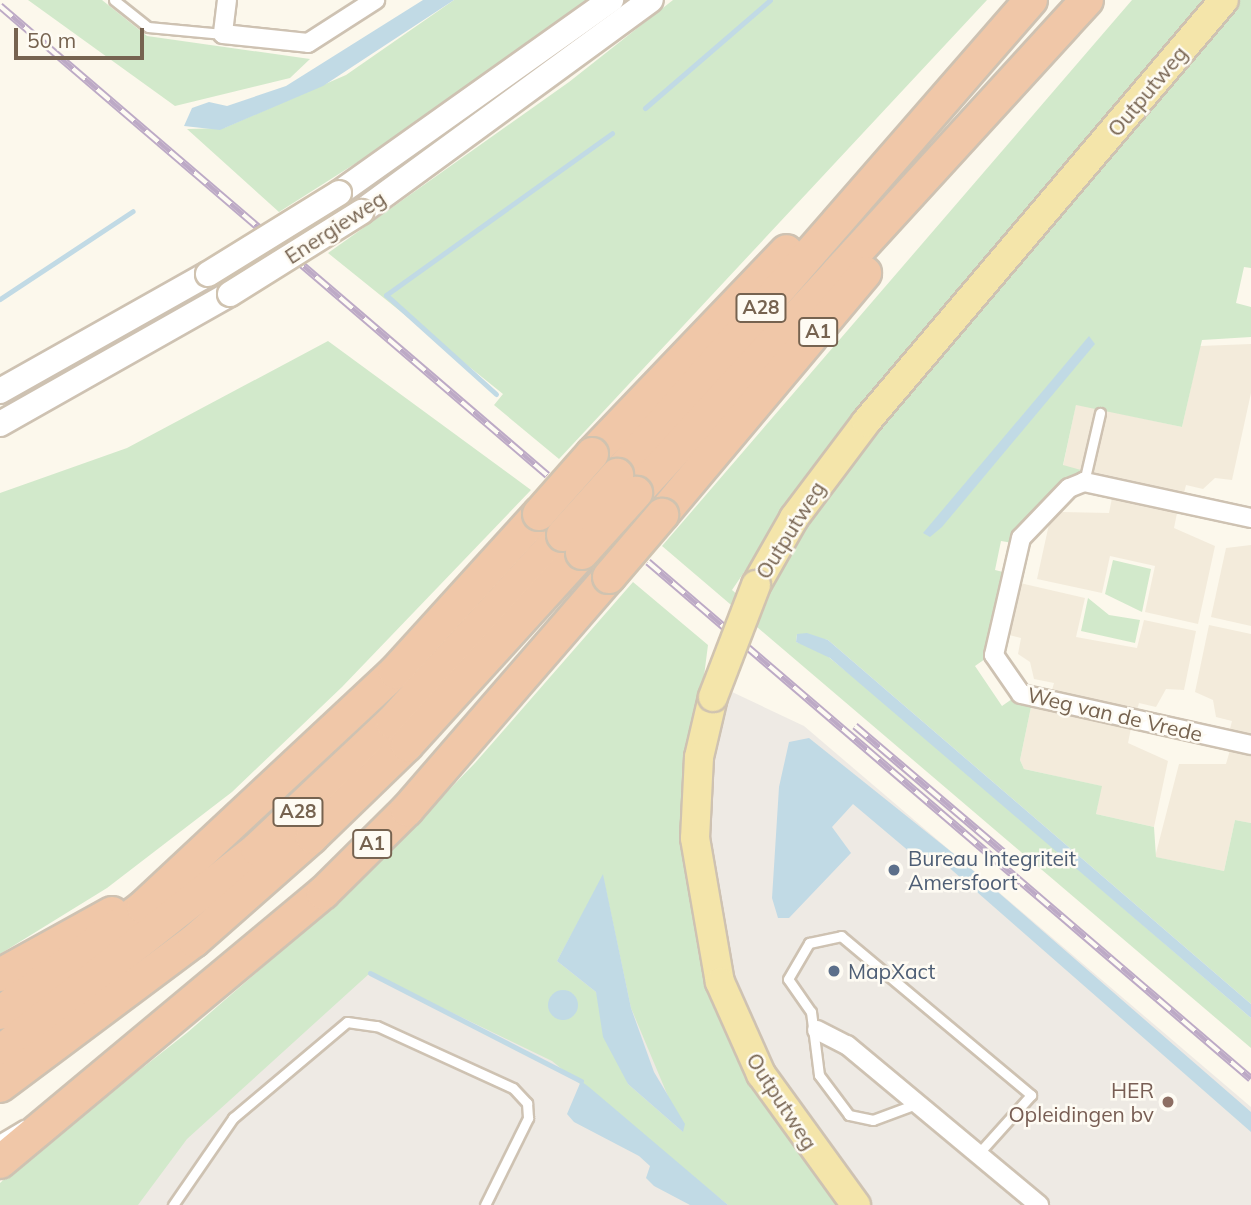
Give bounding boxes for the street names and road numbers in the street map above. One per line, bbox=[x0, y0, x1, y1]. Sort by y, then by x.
street label: Outputweg bbox=[1102, 41, 1192, 141]
street label: Energieweg bbox=[280, 185, 390, 269]
road number: A28 bbox=[735, 292, 787, 324]
road number: A1 bbox=[797, 316, 839, 348]
street label: Outputweg bbox=[750, 477, 830, 583]
street label: Weg van de Vrede bbox=[1025, 682, 1205, 746]
road number: A28 bbox=[272, 796, 324, 828]
road number: A1 bbox=[351, 828, 393, 860]
street label: Outputweg bbox=[741, 1048, 823, 1154]

